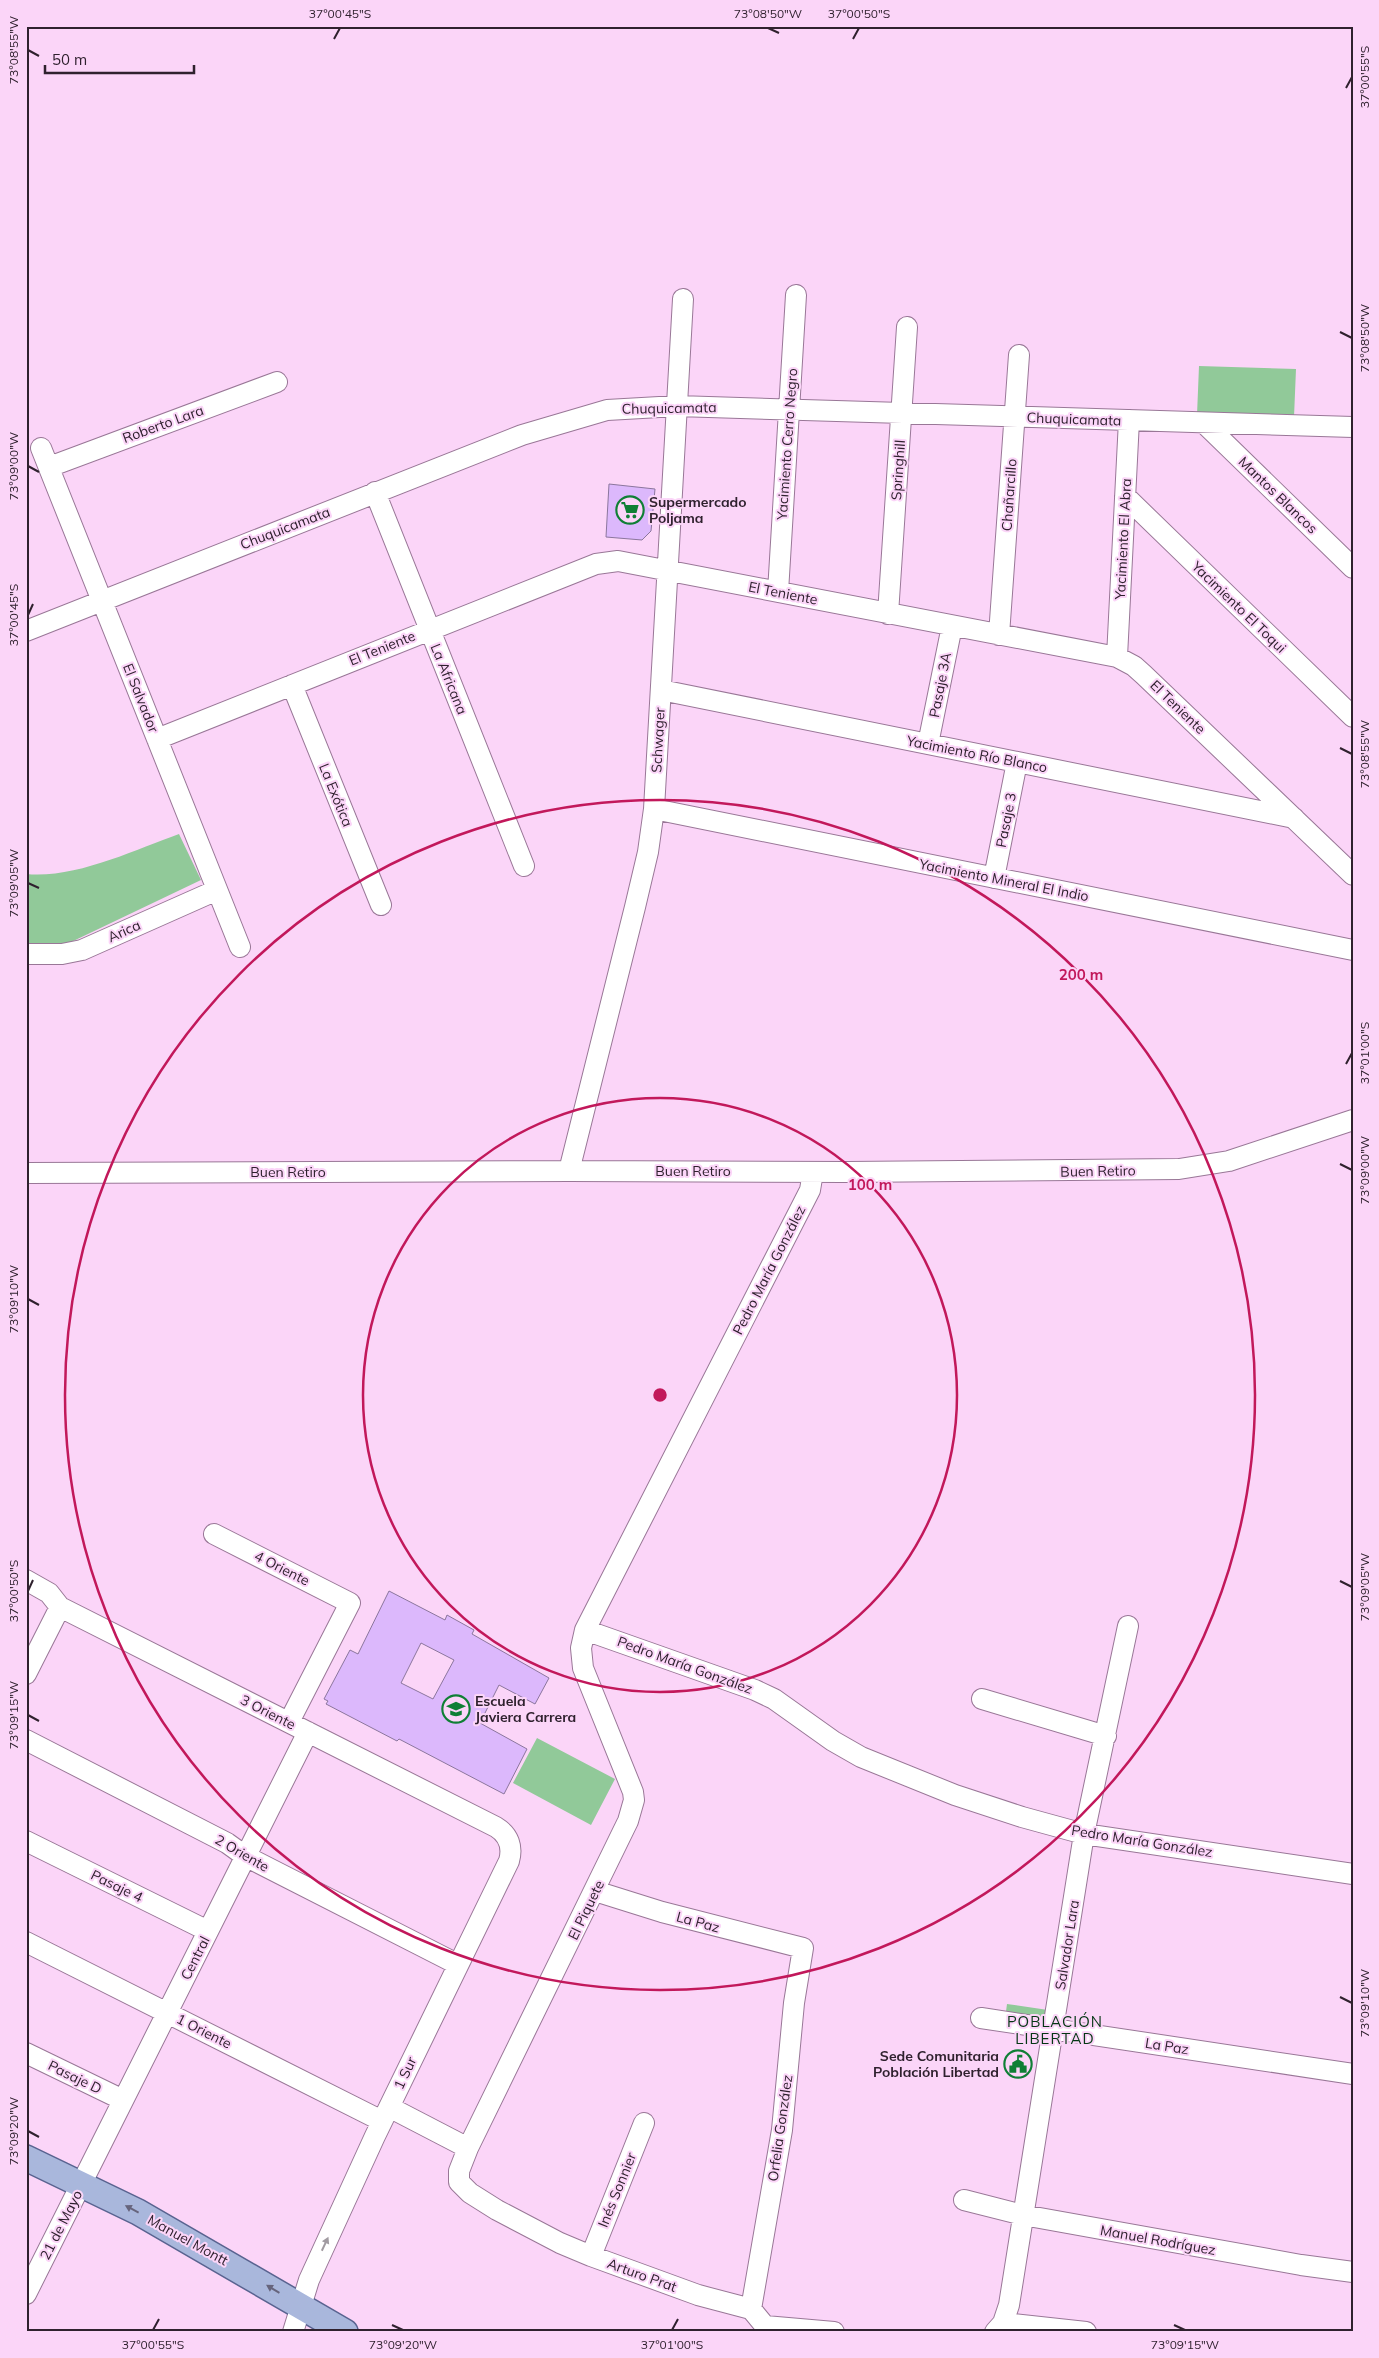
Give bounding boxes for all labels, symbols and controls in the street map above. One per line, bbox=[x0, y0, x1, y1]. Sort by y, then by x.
text: 37°00'45"S bbox=[309, 6, 371, 21]
text: 73°08'50"W bbox=[734, 6, 802, 21]
text: 37°00'50"S bbox=[828, 6, 890, 21]
text: 73°08'55"W bbox=[6, 16, 21, 84]
scale bar bbox=[45, 42, 194, 74]
text: 37°00'55"S bbox=[1357, 46, 1372, 108]
text: 50 m bbox=[52, 50, 87, 69]
text: 73°08'50"W bbox=[1357, 304, 1372, 372]
street label: Yacimiento Cerro Negro bbox=[773, 368, 801, 521]
street label: Chuquicamata bbox=[621, 398, 717, 418]
street label: Roberto Lara bbox=[120, 401, 206, 447]
street label: Chuquicamata bbox=[1026, 408, 1122, 430]
text: 73°09'00"W bbox=[6, 432, 21, 500]
street label: Springhill bbox=[887, 439, 909, 501]
street label: Mantos Blancos bbox=[1235, 453, 1321, 537]
street label: Chañarcillo bbox=[997, 458, 1021, 532]
street label: Yacimiento El Abra bbox=[1111, 478, 1135, 601]
place label: Supermercado Poljama bbox=[649, 493, 747, 527]
supermarket icon: Supermercado Poljama bbox=[615, 495, 645, 525]
street label: Chuquicamata bbox=[237, 503, 333, 553]
street label: Yacimiento El Toqui bbox=[1187, 557, 1290, 657]
street label: El Teniente bbox=[747, 577, 819, 609]
text: 37°00'45"S bbox=[6, 584, 21, 646]
street label: El Teniente bbox=[346, 627, 418, 669]
street label: La Africana bbox=[427, 641, 471, 717]
street label: Pasaje 3A bbox=[925, 650, 955, 719]
street label: El Salvador bbox=[119, 661, 163, 736]
street label: El Teniente bbox=[1147, 676, 1209, 738]
street label: Schwager bbox=[647, 706, 669, 773]
text: 73°08'55"W bbox=[1357, 720, 1372, 788]
street label: Yacimiento Río Blanco bbox=[904, 731, 1049, 776]
street label: La Exótica bbox=[315, 761, 357, 829]
street label: Pasaje 3 bbox=[992, 791, 1020, 849]
text: 73°09'05"W bbox=[6, 849, 21, 917]
street label: Yacimiento Mineral El Indio bbox=[917, 855, 1090, 905]
street label: Arica bbox=[105, 916, 143, 946]
text: 200 m bbox=[1059, 965, 1103, 984]
text: 37°01'00"S bbox=[1357, 1022, 1372, 1084]
text: 73°09'00"W bbox=[1357, 1136, 1372, 1204]
street label: Buen Retiro bbox=[1060, 1161, 1136, 1181]
street label: Buen Retiro bbox=[655, 1162, 731, 1180]
street label: Buen Retiro bbox=[250, 1163, 326, 1181]
text: 100 m bbox=[848, 1175, 892, 1194]
street label: Pedro María González bbox=[729, 1202, 809, 1338]
text: 73°09'10"W bbox=[6, 1265, 21, 1333]
centre of rings bbox=[651, 1386, 669, 1404]
street label: 4 Oriente bbox=[251, 1546, 313, 1590]
text: 73°09'05"W bbox=[1357, 1553, 1372, 1621]
text: 37°00'50"S bbox=[6, 1560, 21, 1622]
street label: Pedro María González bbox=[615, 1632, 755, 1698]
text: 73°09'15"W bbox=[6, 1681, 21, 1749]
street label: 3 Oriente bbox=[237, 1690, 299, 1734]
place label: Escuela Javiera Carrera bbox=[475, 1692, 576, 1726]
school or university icon: Escuela Javiera Carrera bbox=[441, 1694, 471, 1724]
street label: Pedro María González bbox=[1070, 1821, 1214, 1861]
street label: 2 Oriente bbox=[212, 1830, 272, 1876]
street label: Pasaje 4 bbox=[88, 1866, 146, 1907]
street label: El Piquete bbox=[564, 1877, 608, 1943]
street label: Salvador Lara bbox=[1051, 1899, 1083, 1991]
street label: La Paz bbox=[674, 1908, 722, 1936]
street label: Central bbox=[176, 1933, 214, 1983]
text: 73°09'10"W bbox=[1357, 1969, 1372, 2037]
street label: 1 Oriente bbox=[173, 2009, 235, 2053]
district label: POBLACIÓN LIBERTAD bbox=[1007, 2012, 1103, 2048]
street label: La Paz bbox=[1144, 2034, 1190, 2058]
place label: Sede Comunitaria Población Libertad bbox=[873, 2047, 999, 2081]
public building icon: Sede Comunitaria Población Libertad bbox=[1003, 2049, 1033, 2079]
street label: 1 Sur bbox=[390, 2053, 421, 2092]
street label: Pasaje D bbox=[45, 2056, 105, 2098]
street label: Orfelia González bbox=[764, 2074, 796, 2182]
text: 73°09'20"W bbox=[6, 2097, 21, 2165]
street label: Inés Sonnier bbox=[594, 2149, 641, 2230]
street label: 21 de Mayo bbox=[36, 2187, 86, 2263]
one-way arrow bbox=[124, 2205, 139, 2213]
street label: Manuel Montt bbox=[145, 2211, 231, 2270]
street label: Manuel Rodríguez bbox=[1099, 2221, 1217, 2259]
one-way arrow bbox=[322, 2237, 330, 2251]
street label: Arturo Prat bbox=[605, 2254, 679, 2296]
one-way arrow bbox=[267, 2284, 280, 2293]
text: 37°00'55"S bbox=[122, 2337, 184, 2352]
text: 73°09'20"W bbox=[369, 2337, 437, 2352]
text: 37°01'00"S bbox=[641, 2337, 703, 2352]
text: 73°09'15"W bbox=[1151, 2337, 1219, 2352]

